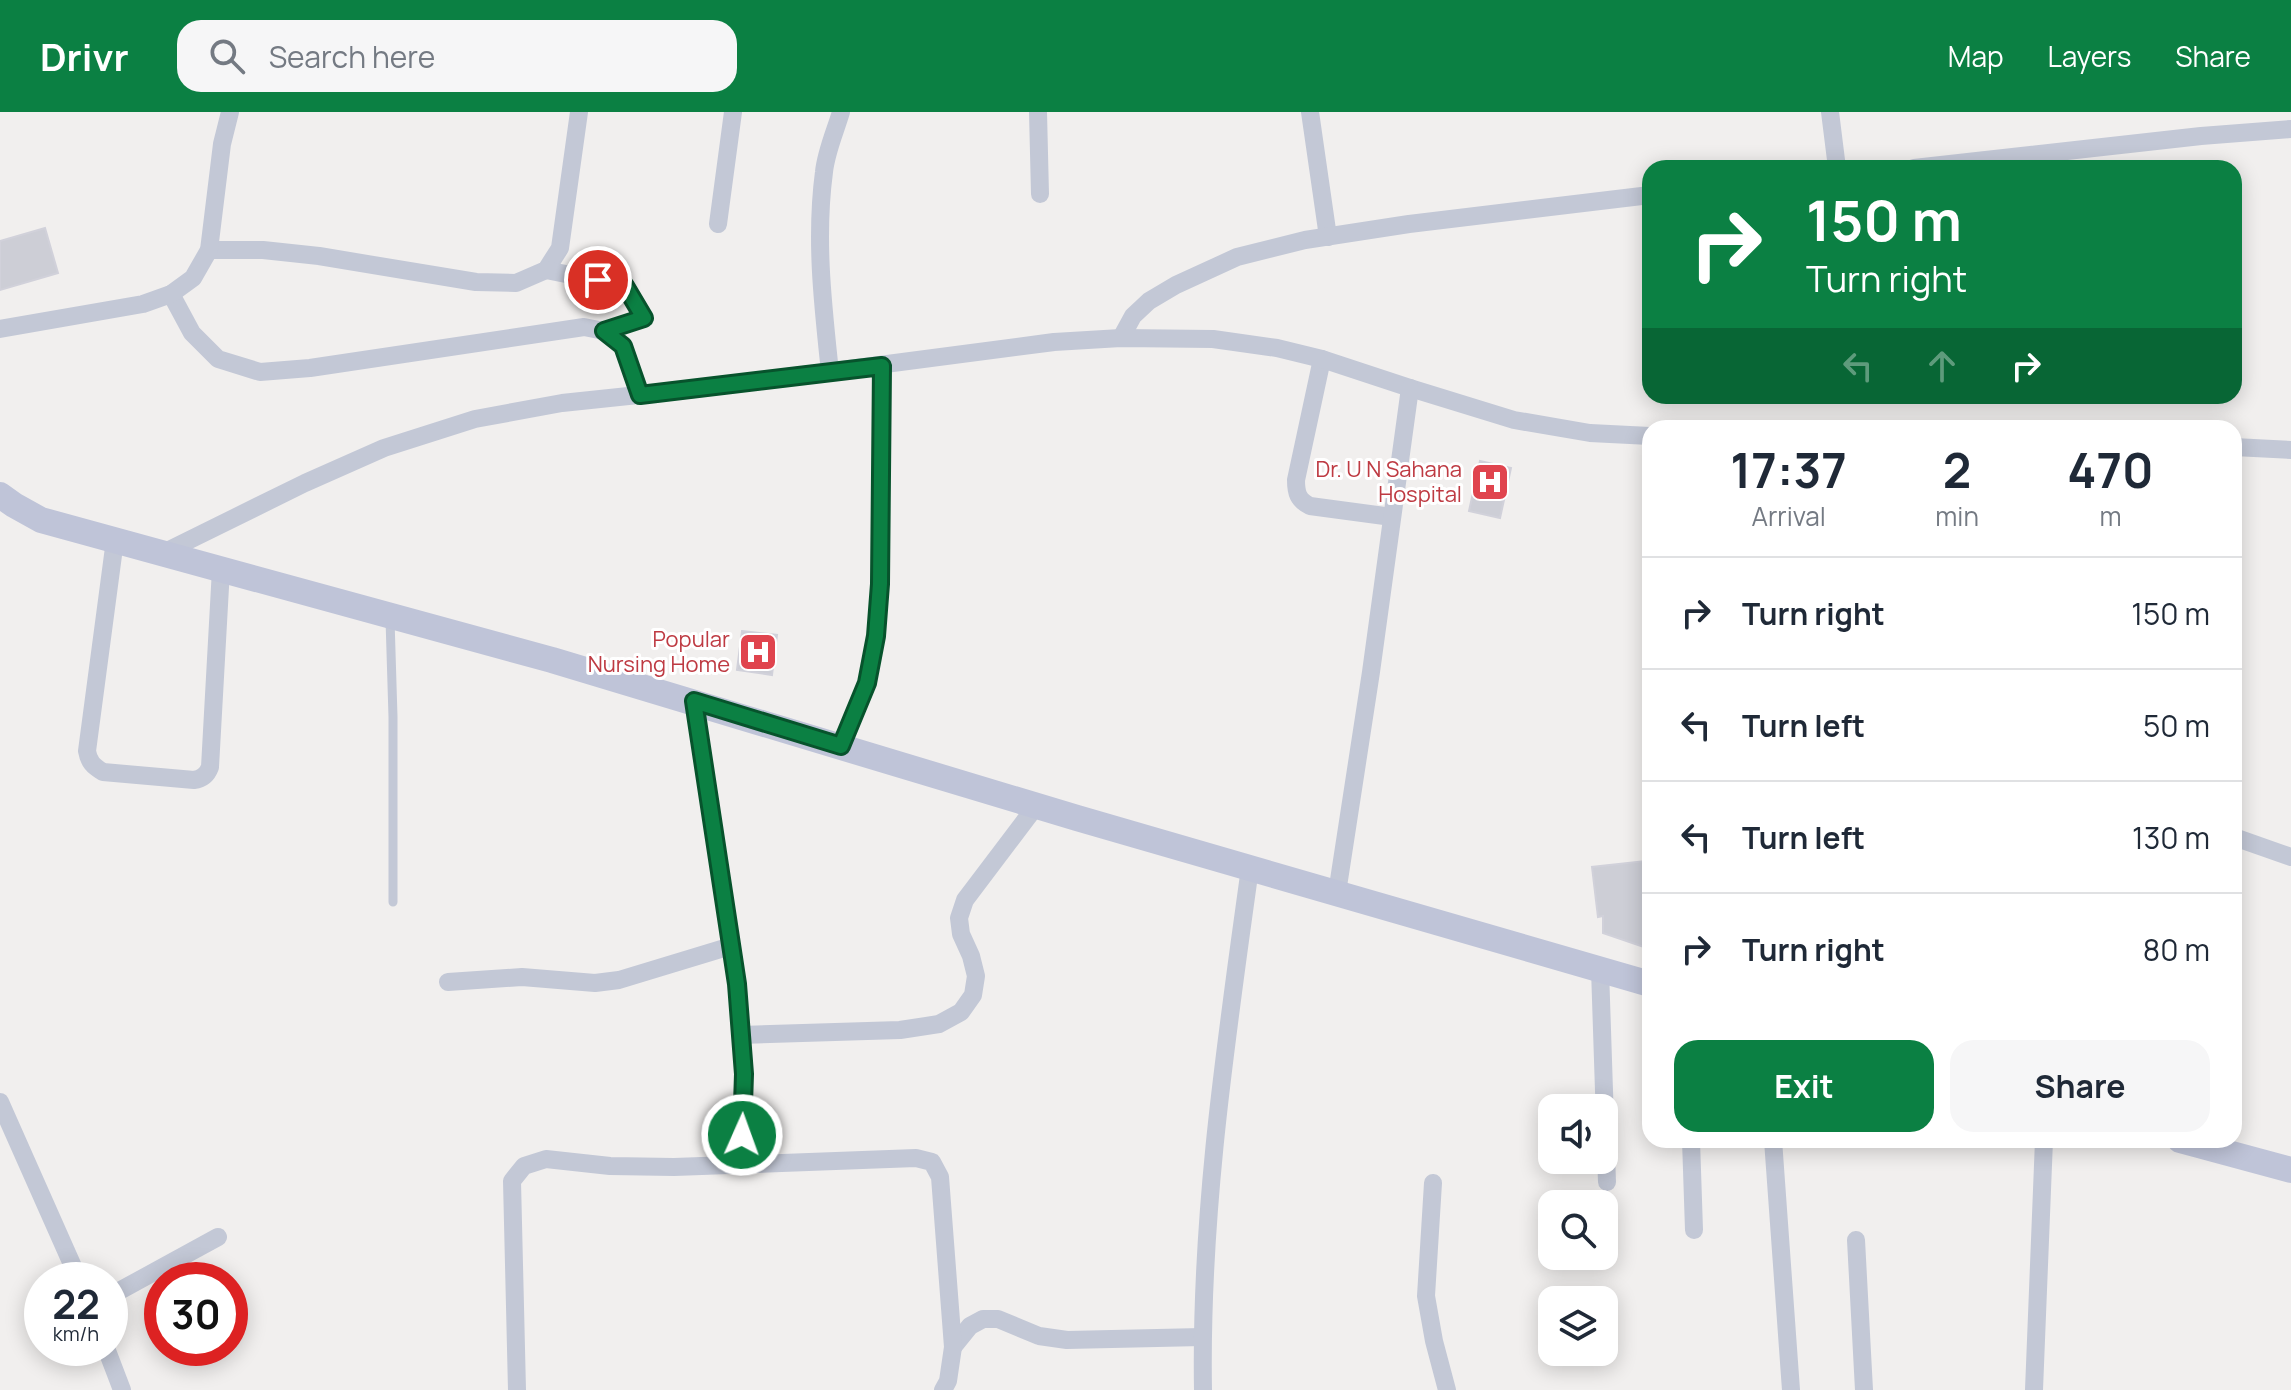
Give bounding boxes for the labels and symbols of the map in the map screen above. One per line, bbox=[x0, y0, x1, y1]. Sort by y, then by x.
pin bbox=[564, 246, 632, 314]
place label: Dr. U N Sahana Hospital bbox=[1315, 454, 1462, 509]
hospital icon: Dr. U N Sahana Hospital bbox=[1469, 461, 1511, 503]
place label: Popular Nursing Home bbox=[588, 624, 730, 679]
hospital icon: Popular Nursing Home bbox=[737, 631, 779, 673]
position arrow bbox=[700, 1093, 784, 1177]
speed limit sign: 30 bbox=[144, 1262, 248, 1366]

